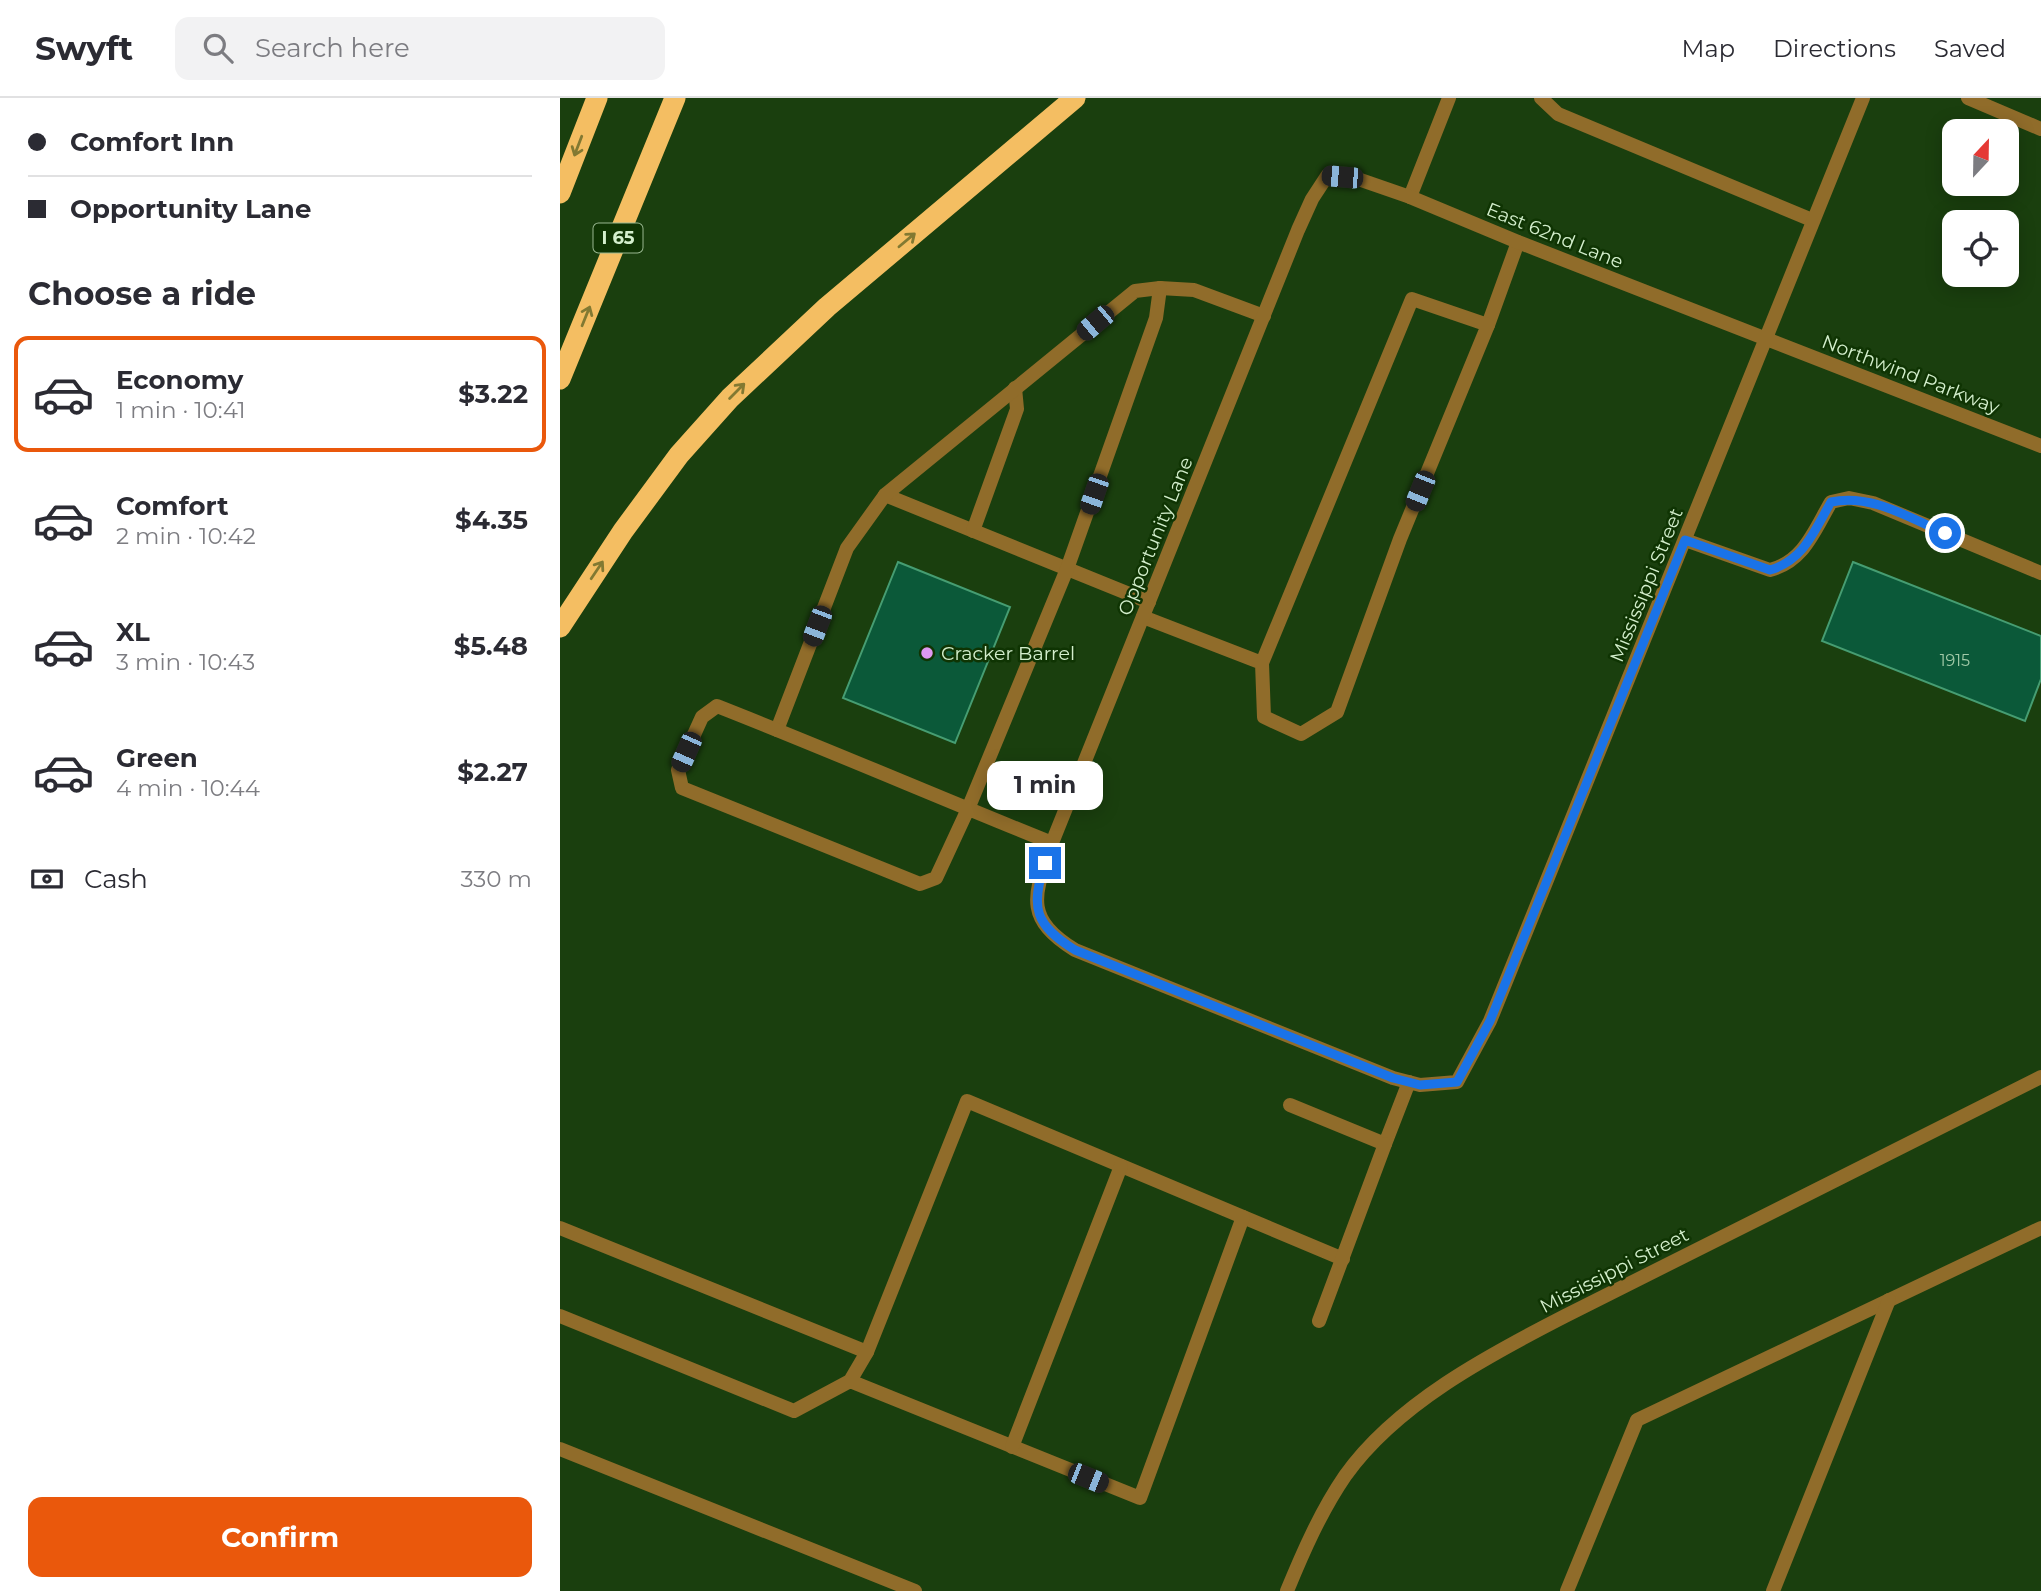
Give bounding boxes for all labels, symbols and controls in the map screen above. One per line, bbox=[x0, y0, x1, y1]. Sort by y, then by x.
search box bbox=[175, 17, 665, 80]
text: Swyft bbox=[35, 28, 133, 68]
icon: search bbox=[199, 29, 237, 67]
text: Search here bbox=[255, 32, 410, 64]
text: Map bbox=[1682, 34, 1735, 63]
text: Directions bbox=[1773, 34, 1896, 63]
text: Saved bbox=[1934, 34, 2006, 63]
north arrow bbox=[1942, 119, 2020, 196]
map controls bbox=[1942, 119, 2019, 287]
text: Comfort Inn bbox=[70, 126, 234, 158]
one-way arrow bbox=[571, 134, 584, 156]
car bbox=[1321, 165, 1364, 189]
text: Opportunity Lane bbox=[70, 193, 311, 225]
street label: East 62nd Lane bbox=[1483, 198, 1627, 273]
button: locate bbox=[1942, 210, 2019, 287]
road number: I 65 bbox=[594, 223, 642, 252]
one-way arrow bbox=[897, 232, 915, 248]
text: Choose a ride bbox=[28, 274, 256, 313]
car bbox=[1073, 301, 1118, 345]
one-way arrow bbox=[580, 305, 593, 327]
street label: Northwind Parkway bbox=[1819, 330, 2004, 419]
icon: car bbox=[32, 363, 95, 426]
text: Economy bbox=[116, 364, 243, 396]
text: $3.22 bbox=[458, 378, 528, 410]
one-way arrow bbox=[728, 383, 745, 400]
text: 1 min · 10:41 bbox=[116, 396, 246, 424]
street label: Opportunity Lane bbox=[1113, 454, 1198, 619]
car bbox=[1403, 468, 1438, 514]
car bbox=[1078, 471, 1111, 517]
icon: car bbox=[32, 489, 95, 552]
text: Comfort bbox=[116, 490, 228, 522]
text: $4.35 bbox=[455, 504, 528, 536]
street label: Mississippi Street bbox=[1605, 505, 1688, 665]
route start bbox=[1929, 517, 1961, 549]
text: 2 min · 10:42 bbox=[116, 522, 256, 550]
one-way arrow bbox=[590, 561, 604, 580]
car bbox=[800, 603, 835, 649]
icon: car bbox=[32, 615, 95, 678]
text: XL bbox=[116, 616, 150, 648]
text: $5.48 bbox=[454, 630, 528, 662]
place label: Cracker Barrel bbox=[941, 642, 1075, 665]
marker: Cracker Barrel bbox=[919, 645, 935, 661]
text: 3 min · 10:43 bbox=[116, 648, 255, 676]
house number: 1915 bbox=[1940, 651, 1970, 670]
car bbox=[668, 729, 705, 775]
icon: car bbox=[32, 741, 95, 804]
text: Green bbox=[116, 742, 198, 774]
text: $2.27 bbox=[457, 756, 528, 788]
callout: 1 min bbox=[987, 762, 1103, 810]
text: 1 min bbox=[1014, 771, 1076, 799]
text: 4 min · 10:44 bbox=[116, 774, 260, 802]
route end bbox=[1029, 847, 1061, 879]
icon: cash bbox=[28, 860, 66, 898]
text: Cash bbox=[84, 863, 148, 895]
text: 330 m bbox=[461, 865, 532, 893]
street label: Mississippi Street bbox=[1536, 1223, 1693, 1318]
car bbox=[1065, 1460, 1112, 1496]
button: Confirm bbox=[28, 1497, 532, 1577]

